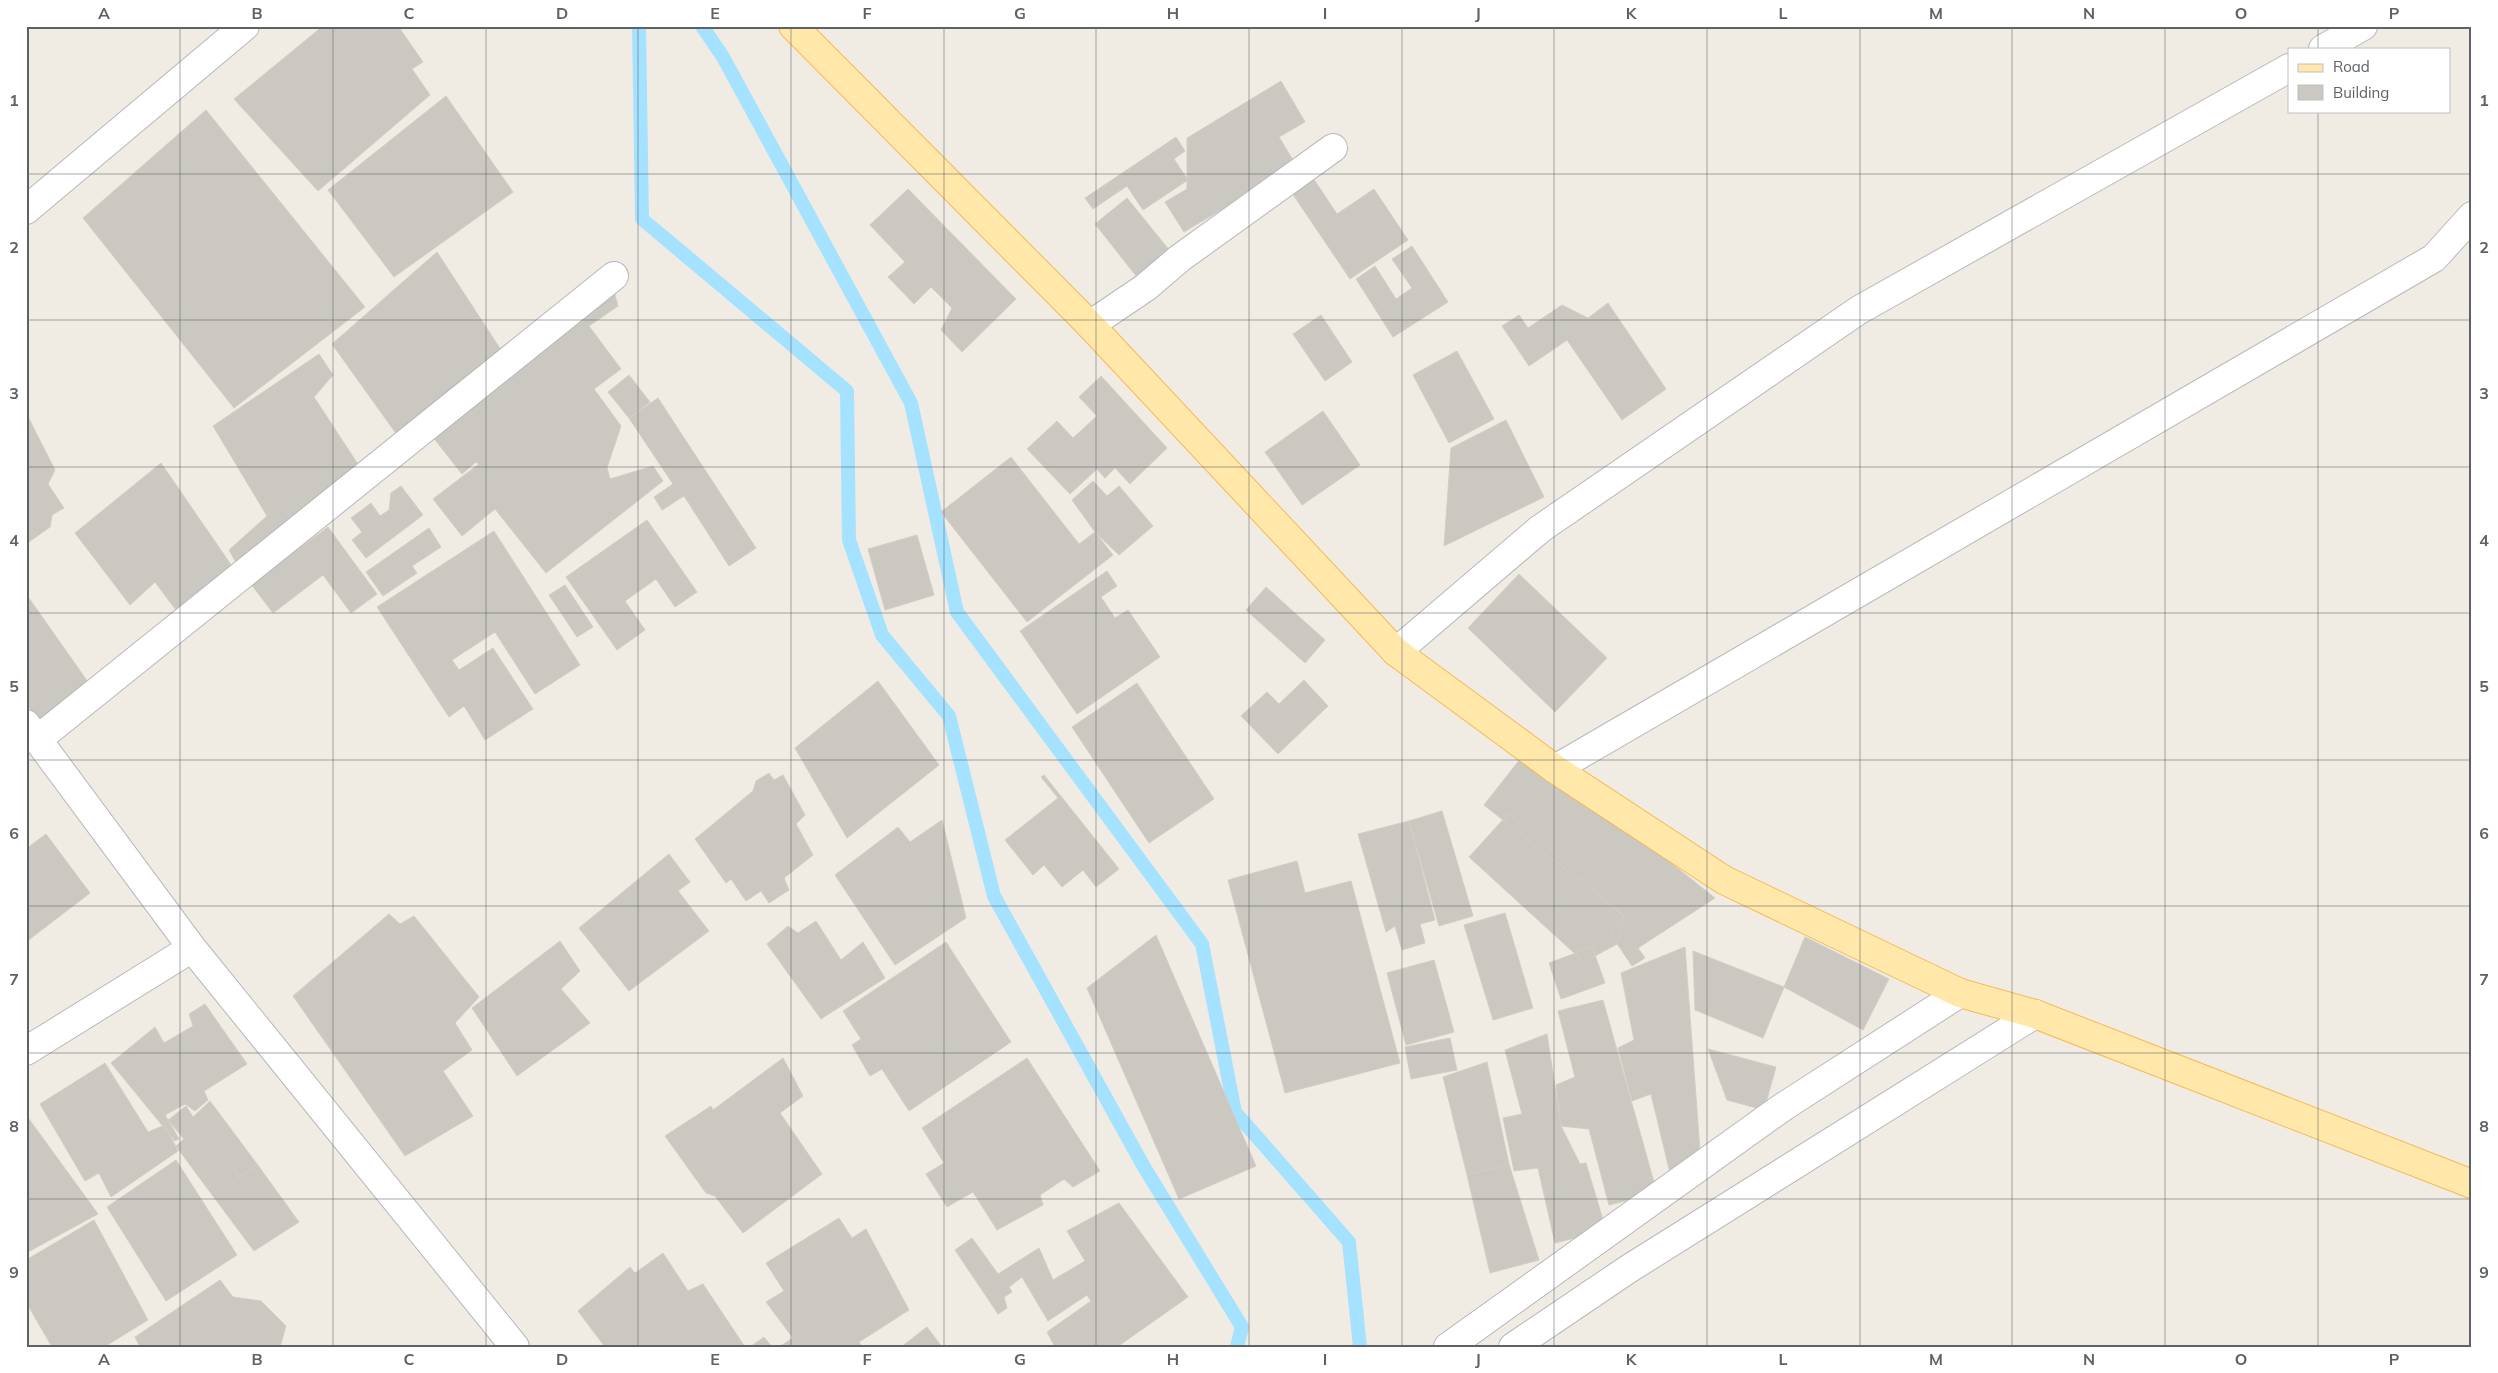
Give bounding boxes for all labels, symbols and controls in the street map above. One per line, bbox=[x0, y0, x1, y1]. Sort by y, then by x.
text: A bbox=[98, 3, 110, 23]
text: B bbox=[251, 3, 263, 23]
text: C bbox=[404, 3, 415, 23]
text: D bbox=[556, 3, 568, 23]
text: E bbox=[710, 3, 720, 23]
text: F bbox=[862, 3, 872, 23]
text: G bbox=[1014, 3, 1026, 23]
text: H bbox=[1167, 3, 1179, 23]
text: I bbox=[1323, 3, 1327, 23]
text: J bbox=[1475, 3, 1481, 23]
text: K bbox=[1626, 3, 1638, 23]
text: L bbox=[1779, 3, 1788, 23]
text: M bbox=[1929, 3, 1943, 23]
text: N bbox=[2083, 3, 2095, 23]
text: O bbox=[2235, 3, 2247, 23]
text: P bbox=[2389, 3, 2400, 23]
legend bbox=[2288, 48, 2450, 112]
text: Road bbox=[2333, 57, 2370, 76]
text: Building bbox=[2333, 83, 2389, 102]
text: 1 bbox=[9, 90, 19, 110]
text: 1 bbox=[2479, 90, 2489, 110]
text: 2 bbox=[9, 237, 19, 257]
text: 2 bbox=[2479, 237, 2489, 257]
text: 3 bbox=[9, 383, 19, 403]
text: 3 bbox=[2479, 383, 2489, 403]
text: 4 bbox=[9, 530, 19, 550]
text: 4 bbox=[2479, 530, 2489, 550]
text: 5 bbox=[9, 676, 19, 696]
text: 5 bbox=[2479, 676, 2489, 696]
text: 6 bbox=[9, 823, 19, 843]
text: 6 bbox=[2479, 823, 2489, 843]
text: 7 bbox=[9, 969, 19, 989]
text: 7 bbox=[2479, 969, 2489, 989]
text: 8 bbox=[9, 1116, 19, 1136]
text: 8 bbox=[2479, 1116, 2489, 1136]
text: 9 bbox=[9, 1262, 19, 1282]
text: 9 bbox=[2479, 1262, 2489, 1282]
text: A bbox=[98, 1349, 110, 1369]
text: B bbox=[251, 1349, 263, 1369]
text: C bbox=[404, 1349, 415, 1369]
text: D bbox=[556, 1349, 568, 1369]
text: E bbox=[710, 1349, 720, 1369]
text: F bbox=[862, 1349, 872, 1369]
text: G bbox=[1014, 1349, 1026, 1369]
text: H bbox=[1167, 1349, 1179, 1369]
text: I bbox=[1323, 1349, 1327, 1369]
text: J bbox=[1475, 1349, 1481, 1369]
text: K bbox=[1626, 1349, 1638, 1369]
text: L bbox=[1779, 1349, 1788, 1369]
text: M bbox=[1929, 1349, 1943, 1369]
text: N bbox=[2083, 1349, 2095, 1369]
text: O bbox=[2235, 1349, 2247, 1369]
text: P bbox=[2389, 1349, 2400, 1369]

